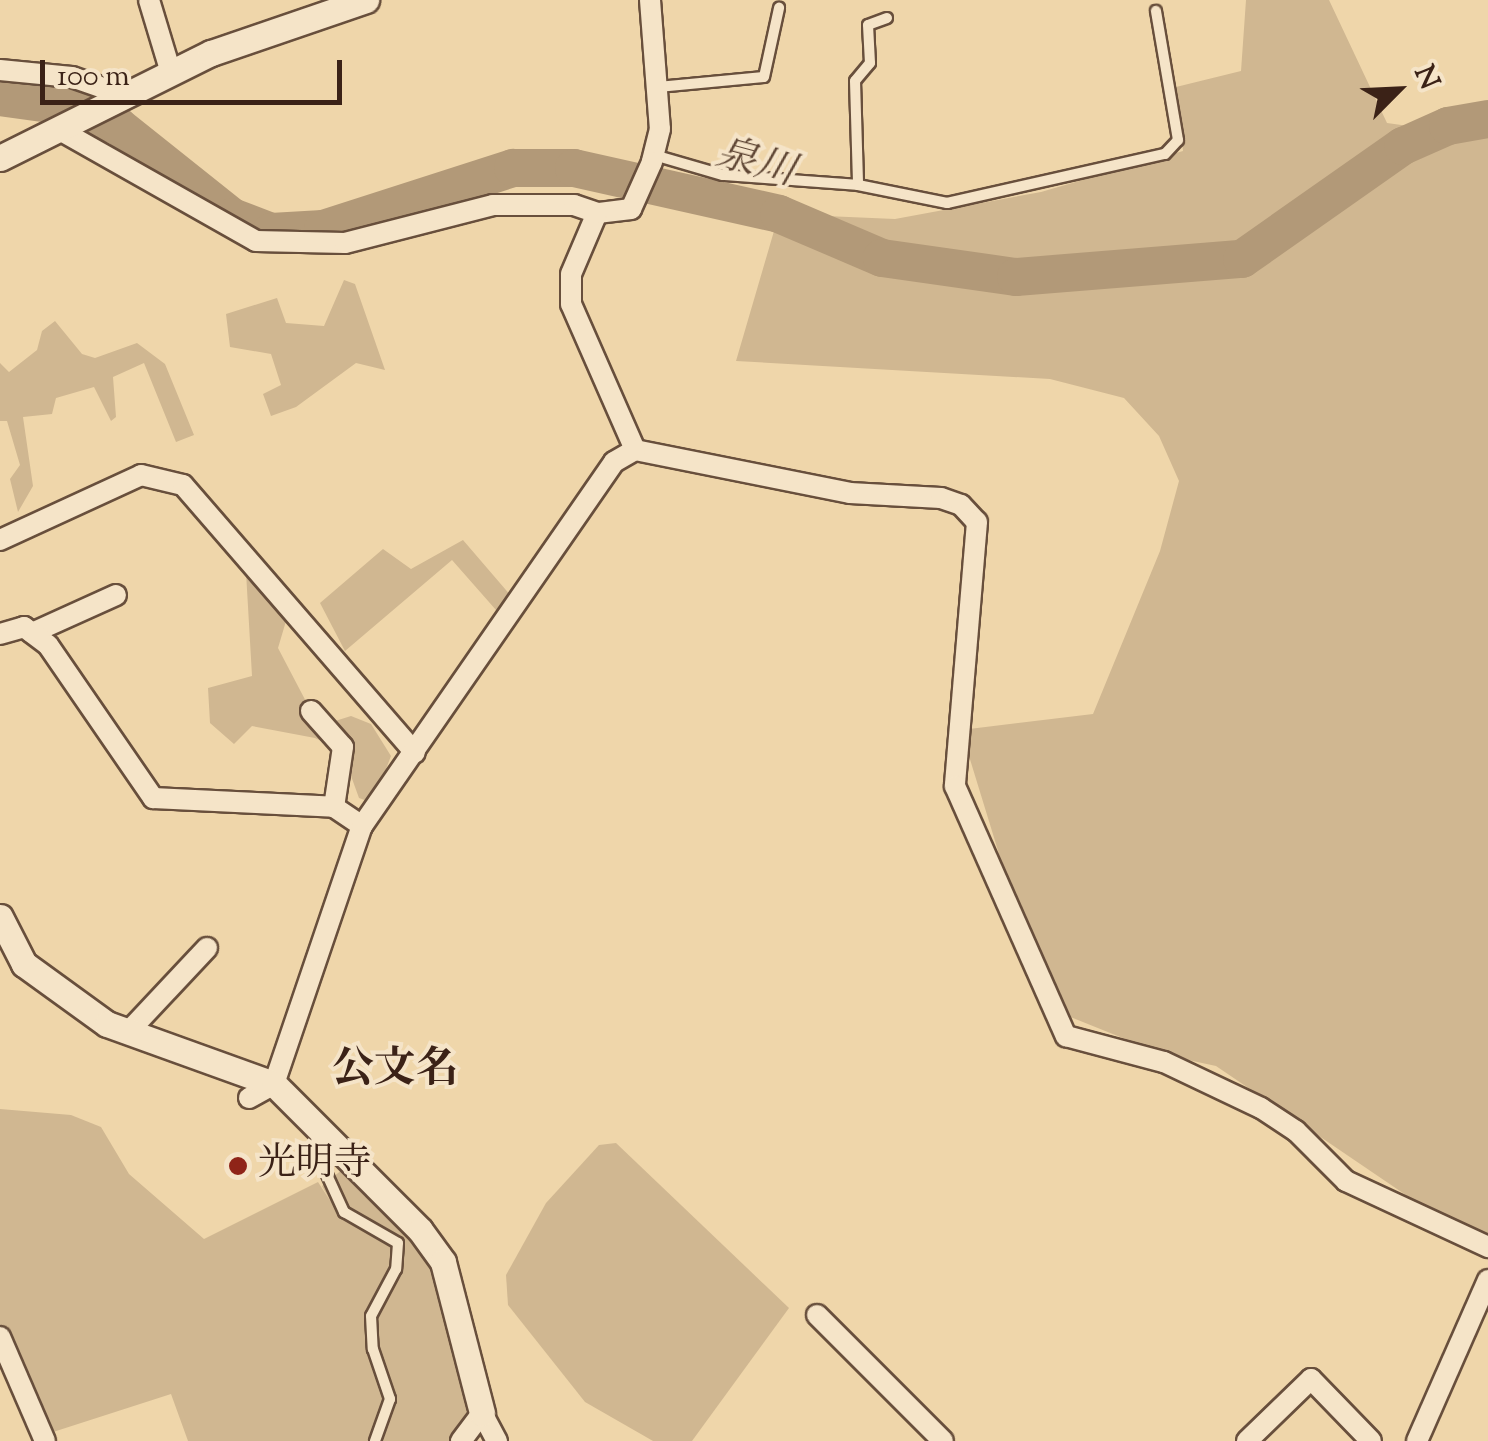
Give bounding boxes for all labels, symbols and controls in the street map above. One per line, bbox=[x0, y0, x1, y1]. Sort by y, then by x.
scale bar bbox=[45, 40, 348, 102]
north arrow bbox=[1348, 40, 1448, 140]
text: 100 m bbox=[57, 56, 130, 99]
text: N bbox=[1403, 59, 1448, 96]
water label: 泉川 bbox=[710, 131, 800, 199]
district label: 公文名 bbox=[332, 1046, 458, 1096]
place label: 光明寺 bbox=[258, 1143, 372, 1189]
marker: 光明寺 bbox=[227, 1155, 249, 1177]

